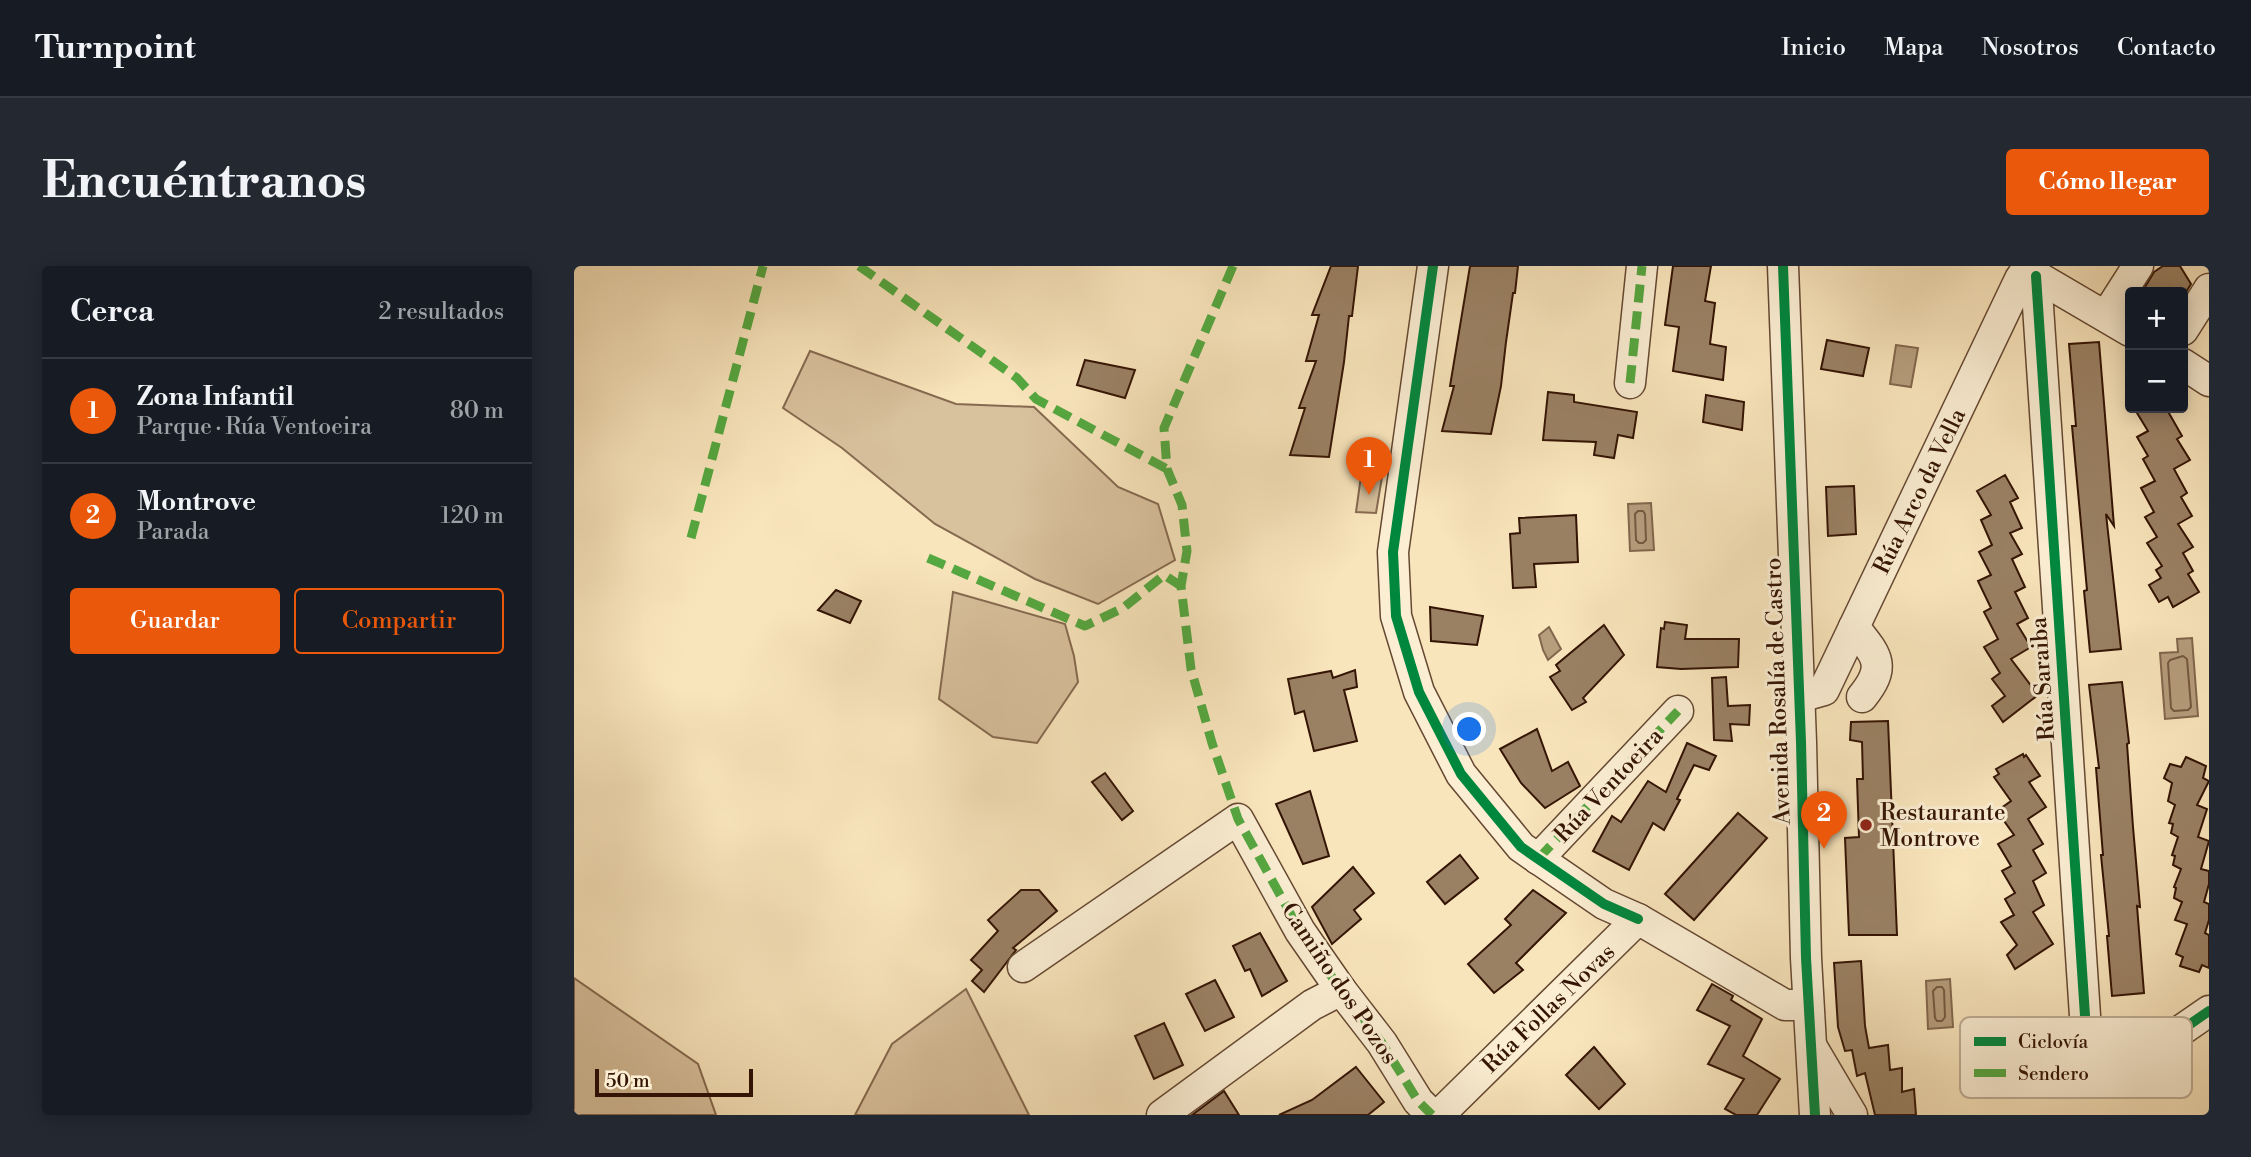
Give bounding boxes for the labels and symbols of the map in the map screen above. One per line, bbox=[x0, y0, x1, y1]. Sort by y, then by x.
street label: Rúa Arco da Vella bbox=[1868, 404, 1972, 579]
pin: 1 bbox=[1346, 437, 1392, 495]
street label: Avenida Rosalía de Castro bbox=[1759, 557, 1797, 826]
street label: Rúa Saraiba bbox=[2025, 616, 2061, 742]
your location bbox=[1452, 712, 1486, 746]
street label: Rúa Ventoeira bbox=[1548, 722, 1669, 849]
pin: 2 bbox=[1801, 791, 1847, 849]
place label: Restaurante Montrove bbox=[1880, 799, 2006, 853]
marker: Restaurante Montrove bbox=[1858, 817, 1874, 833]
street label: Camiño dos Pozos bbox=[1275, 898, 1403, 1070]
street label: Rúa Follas Novas bbox=[1476, 938, 1621, 1079]
legend bbox=[1960, 1017, 2192, 1098]
text: Ciclovía bbox=[2018, 1030, 2088, 1054]
text: Sendero bbox=[2018, 1062, 2089, 1086]
scale bar bbox=[595, 1066, 752, 1098]

